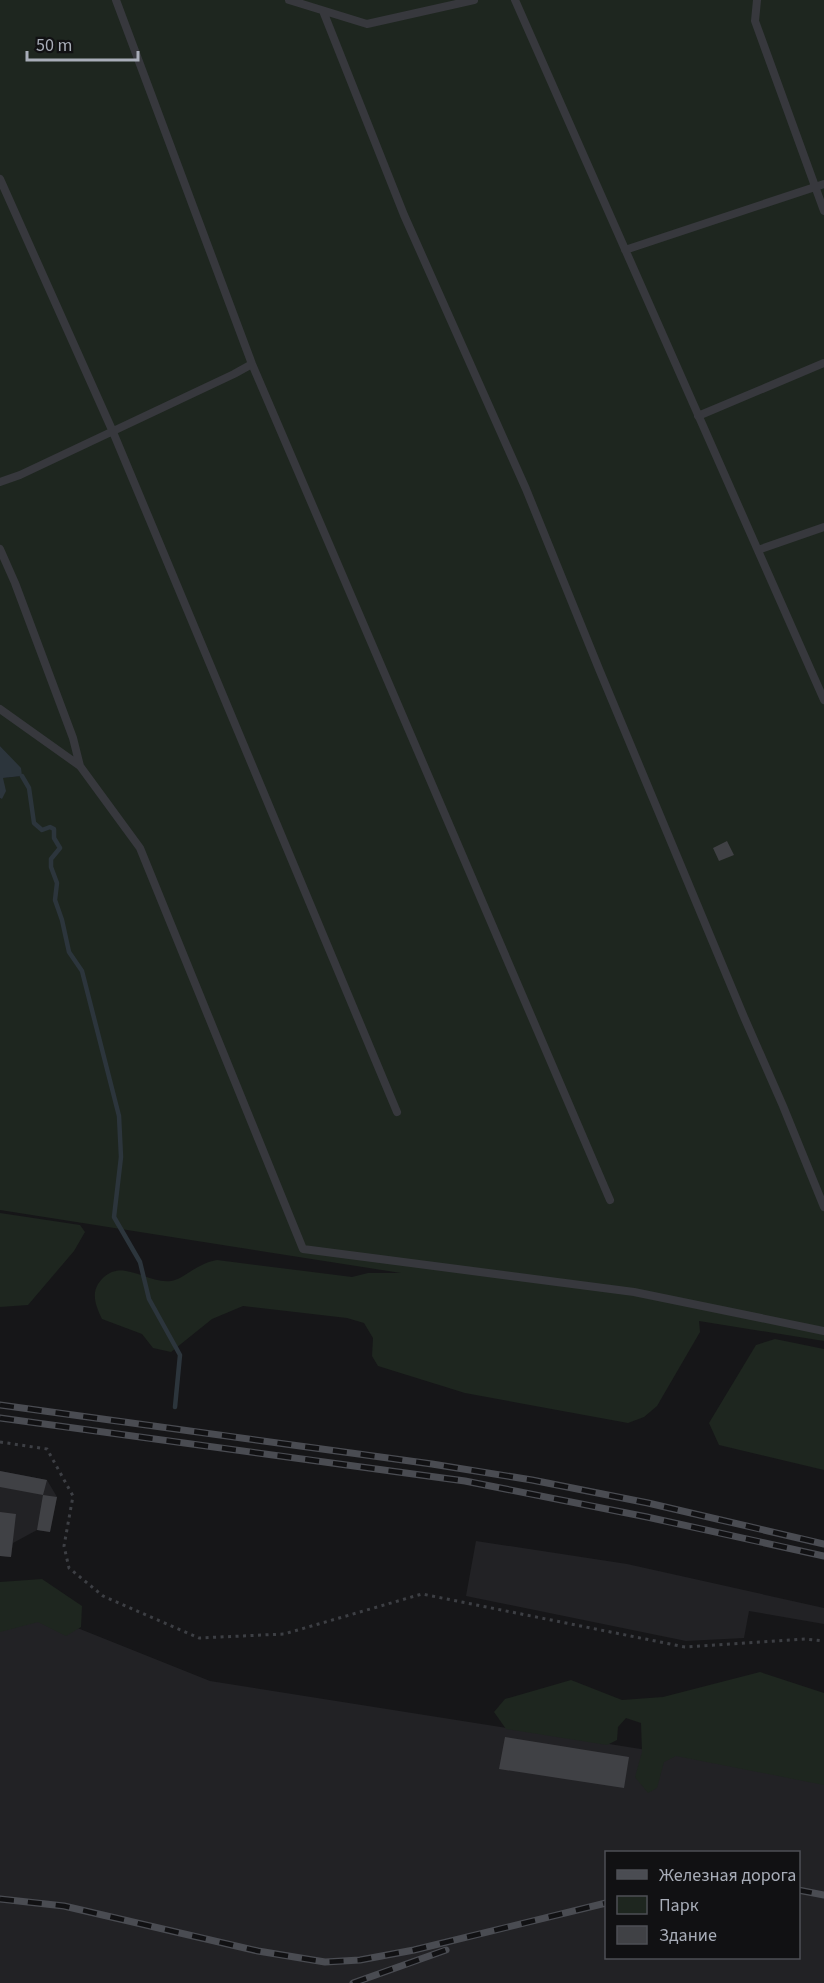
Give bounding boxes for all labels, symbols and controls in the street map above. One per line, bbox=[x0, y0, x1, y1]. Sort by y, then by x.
scale bar bbox=[27, 24, 138, 62]
text: 50 m bbox=[36, 33, 72, 58]
legend bbox=[605, 1851, 800, 1959]
text: Железная дорога bbox=[659, 1863, 796, 1888]
text: Парк bbox=[659, 1893, 699, 1918]
text: Здание bbox=[659, 1923, 717, 1948]

